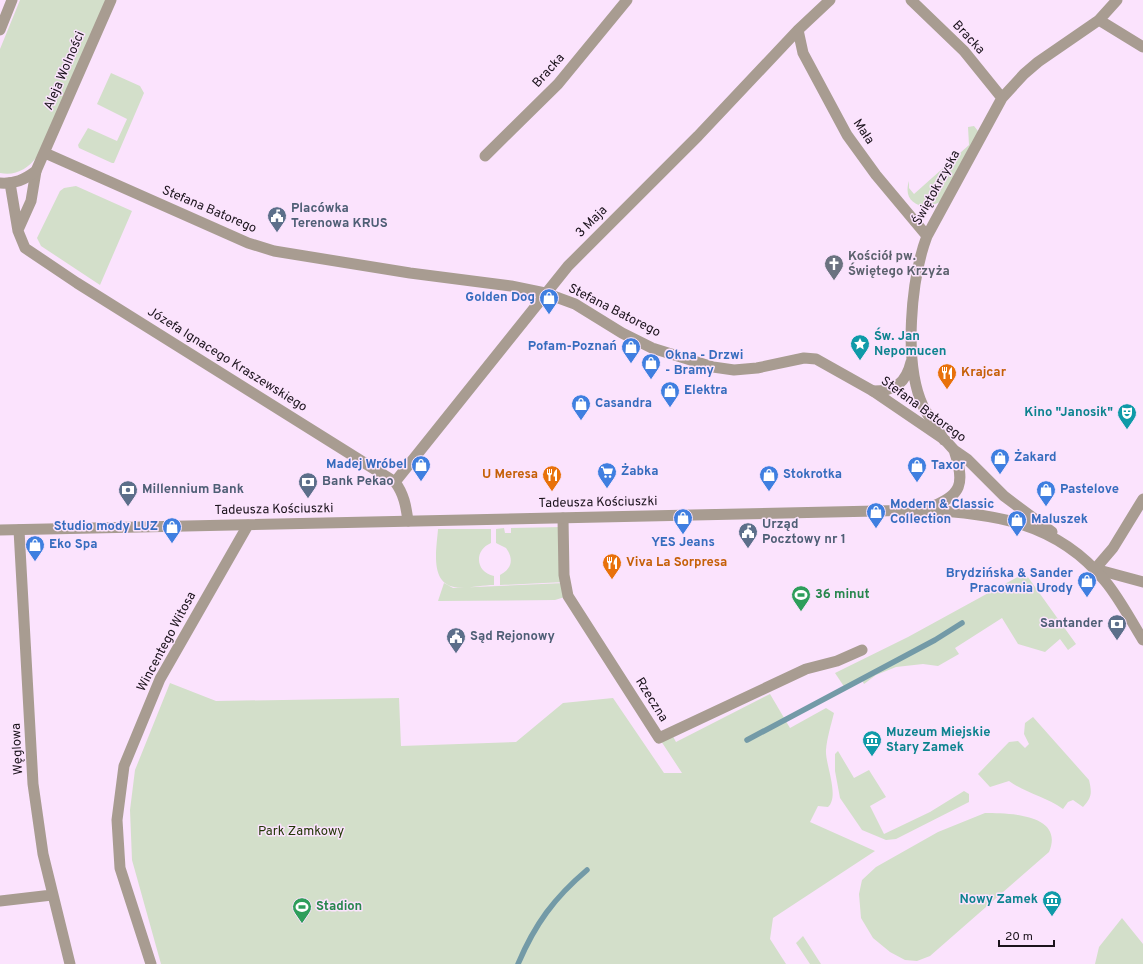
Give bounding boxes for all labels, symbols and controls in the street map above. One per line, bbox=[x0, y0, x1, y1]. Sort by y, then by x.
street label: Bracka bbox=[948, 18, 988, 58]
street label: Aleja Wolności bbox=[41, 29, 89, 113]
street label: Bracka bbox=[530, 51, 568, 91]
street label: Mała bbox=[849, 116, 877, 148]
street label: Świętokrzyska bbox=[908, 147, 964, 228]
street label: Stefana Batorego bbox=[159, 183, 259, 237]
place label: Placówka Terenowa KRUS bbox=[291, 201, 388, 232]
street label: 3 Maja bbox=[573, 203, 611, 241]
public building icon: Placówka Terenowa KRUS bbox=[266, 205, 288, 233]
place label: Kościół pw. Świętego Krzyża bbox=[848, 249, 950, 280]
church icon: Kościół pw. Świętego Krzyża bbox=[823, 253, 845, 281]
street label: Stefana Batorego bbox=[565, 281, 663, 341]
shop icon: Golden Dog bbox=[538, 287, 560, 315]
place label: Golden Dog bbox=[465, 290, 535, 306]
street label: Józefa Ignacego Kraszewskiego bbox=[144, 304, 310, 416]
place label: Św. Jan Nepomucen bbox=[874, 327, 946, 360]
place icon: Św. Jan Nepomucen bbox=[849, 333, 871, 361]
shop icon: Pofam-Poznań bbox=[620, 336, 642, 364]
place label: Pofam-Poznań bbox=[528, 339, 617, 355]
place label: Okna - Drzwi - Bramy bbox=[665, 348, 743, 379]
shop icon: Okna - Drzwi - Bramy bbox=[640, 352, 662, 380]
restaurant icon: Krajcar bbox=[936, 362, 958, 390]
place label: Krajcar bbox=[961, 365, 1007, 381]
street label: Stefana Batorego bbox=[877, 374, 969, 446]
shop icon: Elektra bbox=[659, 380, 681, 408]
place label: Elektra bbox=[684, 383, 727, 399]
shop icon: Casandra bbox=[570, 393, 592, 421]
place label: Casandra bbox=[595, 396, 652, 412]
theatre icon: Kino "Janosik" bbox=[1116, 402, 1138, 430]
place label: Kino "Janosik" bbox=[1024, 405, 1113, 421]
shop icon: Żakard bbox=[989, 447, 1011, 475]
place label: Żakard bbox=[1014, 449, 1057, 466]
shop icon: Madej Wróbel bbox=[410, 454, 432, 482]
shop icon: Taxor bbox=[906, 455, 928, 483]
place label: Madej Wróbel bbox=[326, 457, 407, 473]
place label: Taxor bbox=[931, 458, 966, 474]
supermarket icon: Żabka bbox=[596, 461, 618, 489]
place label: Żabka bbox=[621, 463, 658, 480]
restaurant icon: U Meresa bbox=[541, 464, 563, 492]
shop icon: Stokrotka bbox=[758, 464, 780, 492]
place label: U Meresa bbox=[482, 467, 538, 483]
place label: Stokrotka bbox=[783, 467, 842, 483]
bank icon: Bank Pekao bbox=[297, 471, 319, 499]
place label: Bank Pekao bbox=[322, 474, 394, 490]
bank icon: Millennium Bank bbox=[117, 479, 139, 507]
shop icon: Pastelove bbox=[1035, 479, 1057, 507]
place label: Millennium Bank bbox=[142, 482, 244, 498]
place label: Pastelove bbox=[1060, 482, 1119, 498]
street label: Tadeusza Kościuszki bbox=[538, 494, 658, 512]
place label: Modern & Classic Collection bbox=[890, 497, 994, 528]
street label: Tadeusza Kościuszki bbox=[214, 501, 334, 519]
shop icon: Modern & Classic Collection bbox=[865, 501, 887, 529]
shop icon: YES Jeans bbox=[672, 507, 694, 535]
shop icon: Maluszek bbox=[1006, 509, 1028, 537]
place label: Maluszek bbox=[1031, 512, 1088, 528]
shop icon: Studio mody LUZ bbox=[161, 516, 183, 544]
place label: Urząd Pocztowy nr 1 bbox=[762, 517, 846, 548]
place label: Studio mody LUZ bbox=[54, 519, 158, 535]
public building icon: Urząd Pocztowy nr 1 bbox=[737, 521, 759, 549]
shop icon: Eko Spa bbox=[24, 534, 46, 562]
place label: YES Jeans bbox=[651, 535, 715, 551]
place label: Eko Spa bbox=[49, 537, 97, 553]
restaurant icon: Viva La Sorpresa bbox=[601, 552, 623, 580]
place label: Viva La Sorpresa bbox=[626, 555, 727, 571]
place label: Brydzińska & Sander Pracownia Urody bbox=[946, 566, 1074, 597]
shop icon: Brydzińska & Sander Pracownia Urody bbox=[1076, 570, 1098, 598]
sports icon: 36 minut bbox=[790, 584, 812, 612]
place label: 36 minut bbox=[815, 587, 870, 603]
street label: Wincentego Witosa bbox=[134, 589, 200, 695]
bank icon: Santander bbox=[1106, 613, 1128, 641]
place label: Santander bbox=[1040, 616, 1104, 632]
public building icon: Sąd Rejonowy bbox=[445, 626, 467, 654]
place label: Sąd Rejonowy bbox=[470, 629, 555, 645]
street label: Rzeczna bbox=[631, 675, 671, 725]
street label: Węglowa bbox=[9, 723, 27, 775]
place label: Muzeum Miejskie Stary Zamek bbox=[886, 725, 990, 756]
museum icon: Muzeum Miejskie Stary Zamek bbox=[861, 729, 883, 757]
park label: Park Zamkowy bbox=[258, 824, 344, 840]
museum icon: Nowy Zamek bbox=[1041, 889, 1063, 917]
place label: Nowy Zamek bbox=[959, 892, 1038, 908]
sports icon: Stadion bbox=[291, 896, 313, 924]
place label: Stadion bbox=[316, 899, 362, 915]
scale bar bbox=[999, 922, 1054, 948]
text: 20 m bbox=[1005, 929, 1033, 945]

